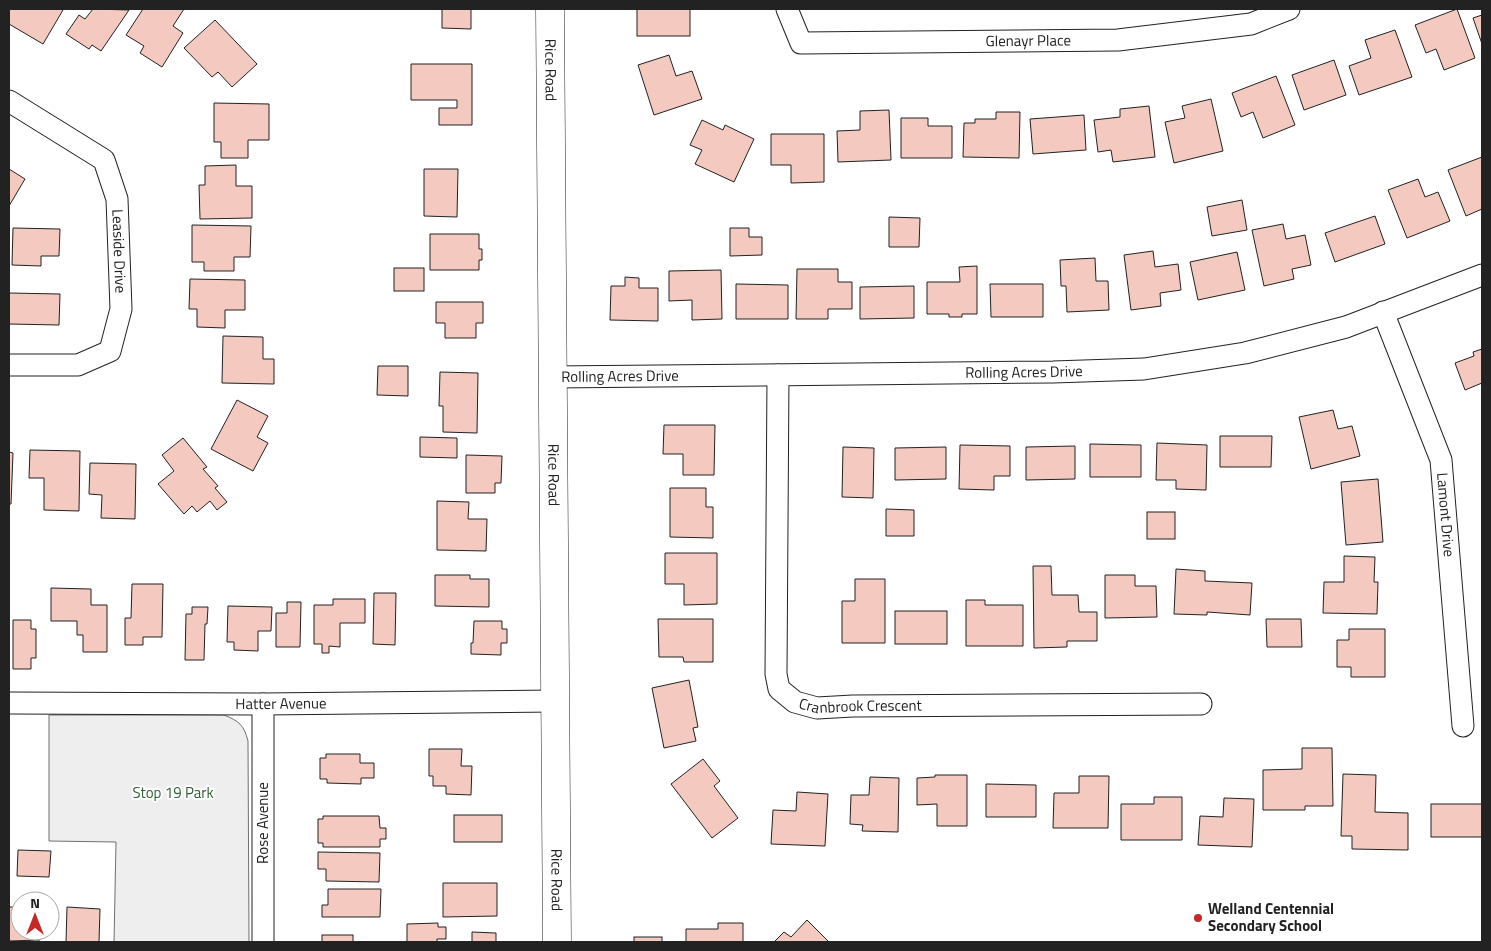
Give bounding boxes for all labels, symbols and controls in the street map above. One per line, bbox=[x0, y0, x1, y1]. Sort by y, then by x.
street label: Glenayr Place bbox=[985, 28, 1071, 52]
street label: Rice Road bbox=[539, 39, 563, 101]
street label: Leaside Drive bbox=[106, 209, 132, 293]
street label: Rolling Acres Drive bbox=[965, 359, 1083, 384]
street label: Rolling Acres Drive bbox=[561, 364, 679, 388]
street label: Rice Road bbox=[542, 444, 566, 506]
street label: Lamont Drive bbox=[1431, 472, 1461, 558]
street label: Hatter Avenue bbox=[235, 691, 327, 715]
street label: Cranbrook Crescent bbox=[796, 692, 923, 719]
park label: Stop 19 Park bbox=[132, 781, 214, 804]
street label: Rose Avenue bbox=[251, 782, 274, 864]
street label: Rice Road bbox=[545, 849, 569, 911]
north arrow bbox=[10, 891, 60, 941]
text: N bbox=[30, 892, 40, 913]
place label: Welland Centennial Secondary School bbox=[1208, 897, 1334, 937]
marker: Welland Centennial Secondary School bbox=[1192, 912, 1204, 924]

